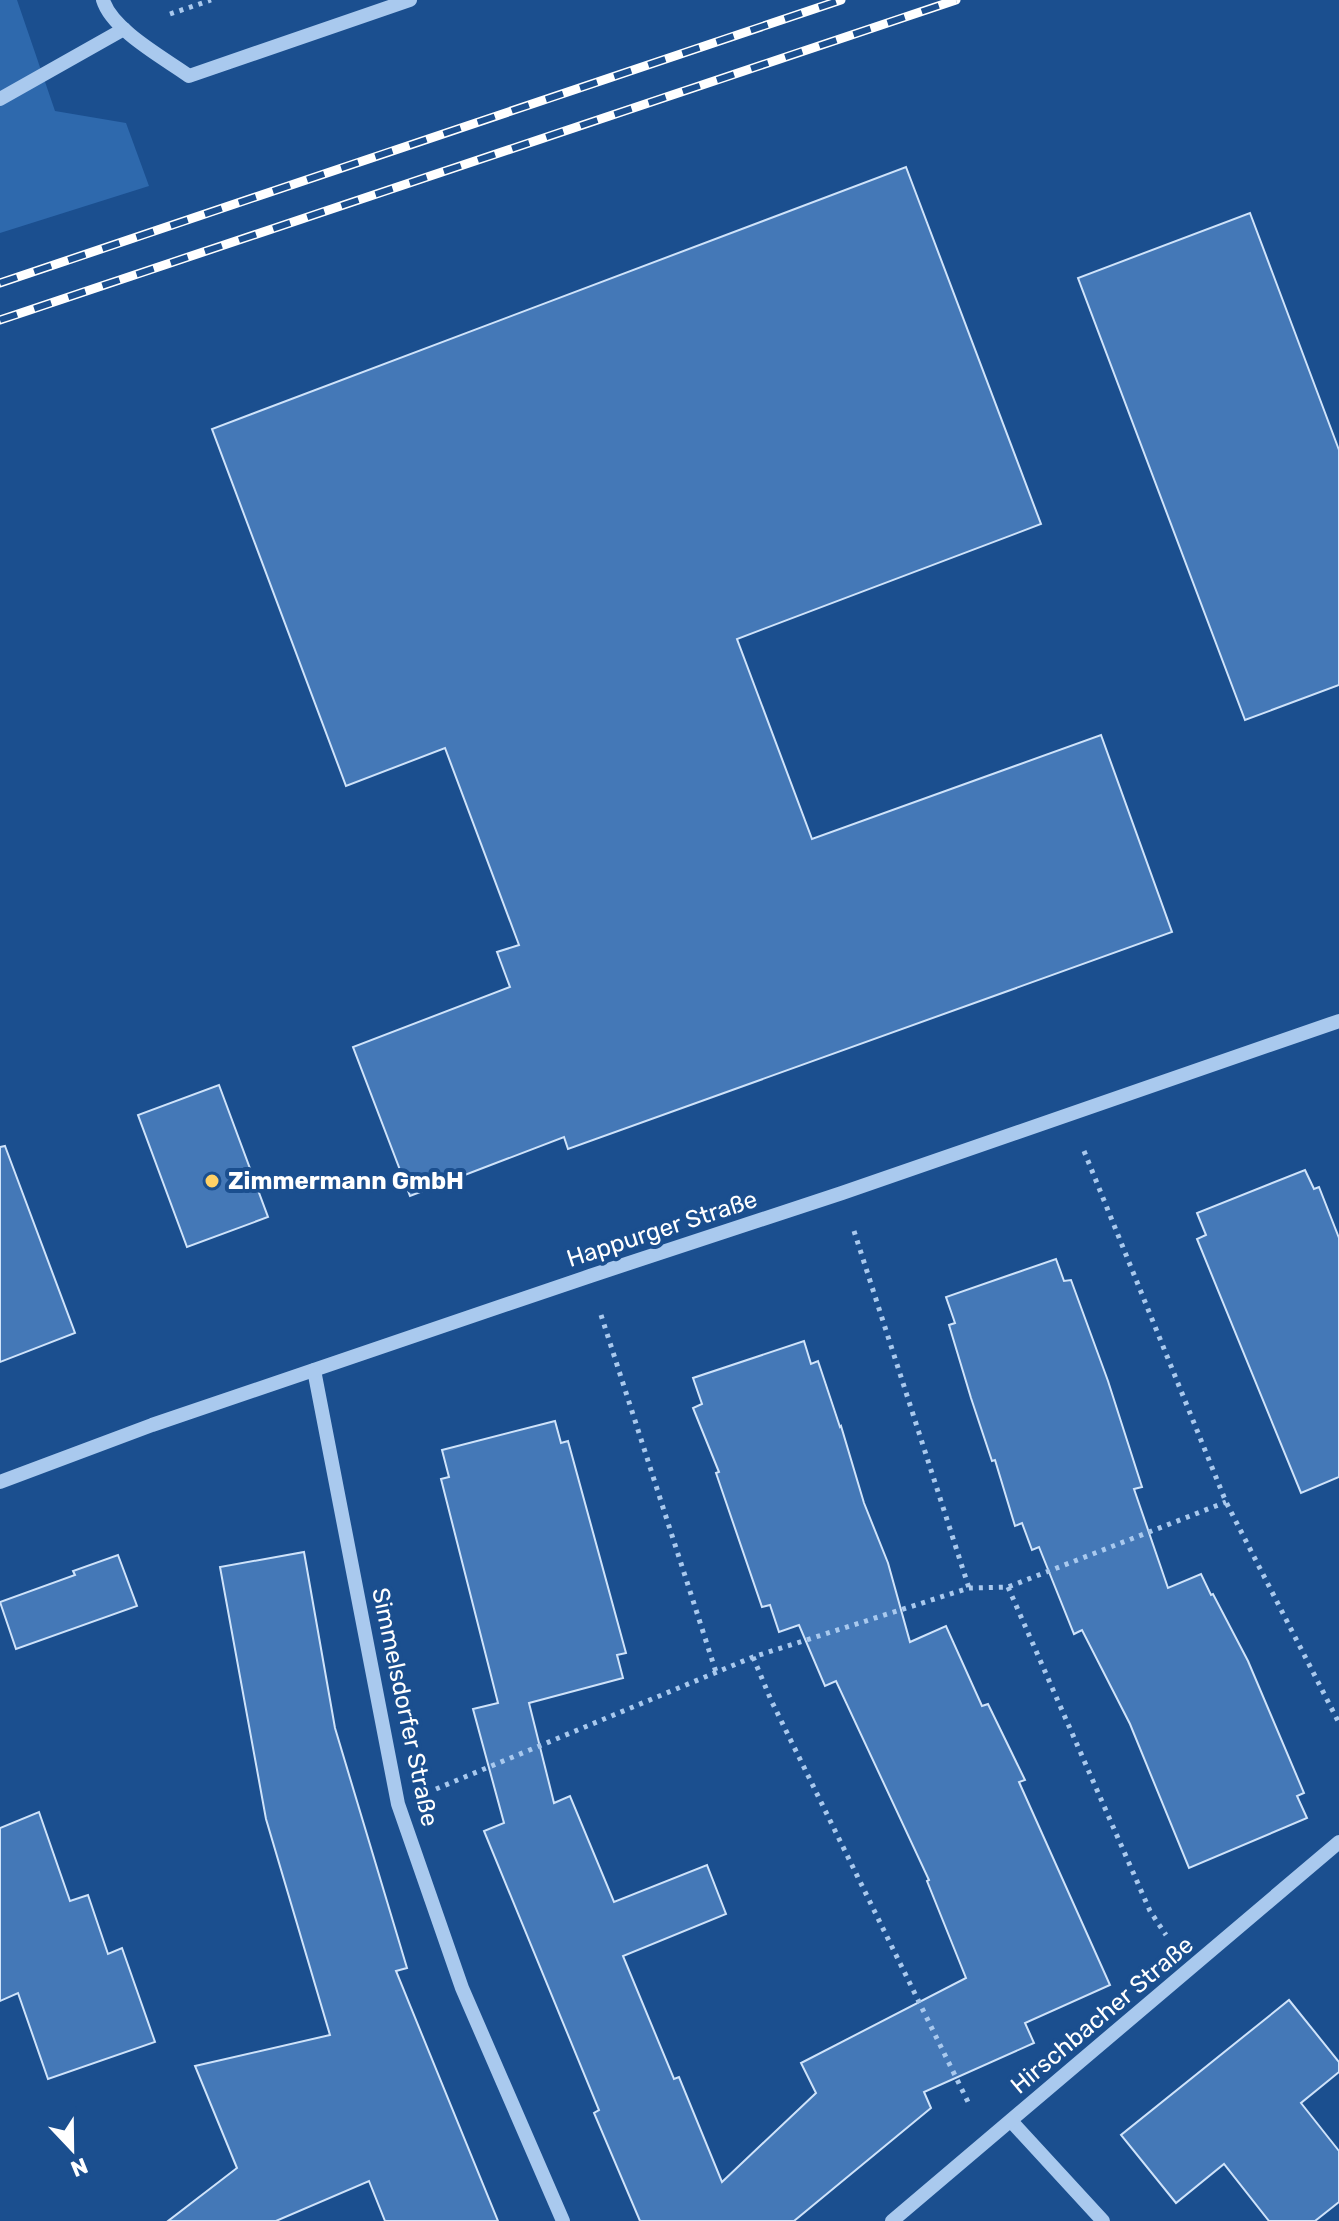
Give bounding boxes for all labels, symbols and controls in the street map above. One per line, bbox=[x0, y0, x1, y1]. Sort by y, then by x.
place label: Zimmermann GmbH bbox=[228, 1167, 464, 1195]
marker: Zimmermann GmbH bbox=[203, 1172, 221, 1190]
street label: Happurger Straße bbox=[563, 1185, 761, 1273]
street label: Simmelsdorfer Straße bbox=[366, 1585, 444, 1829]
street label: Hirschbacher Straße bbox=[1005, 1931, 1199, 2099]
north arrow bbox=[32, 2109, 112, 2189]
text: N bbox=[67, 2152, 92, 2183]

